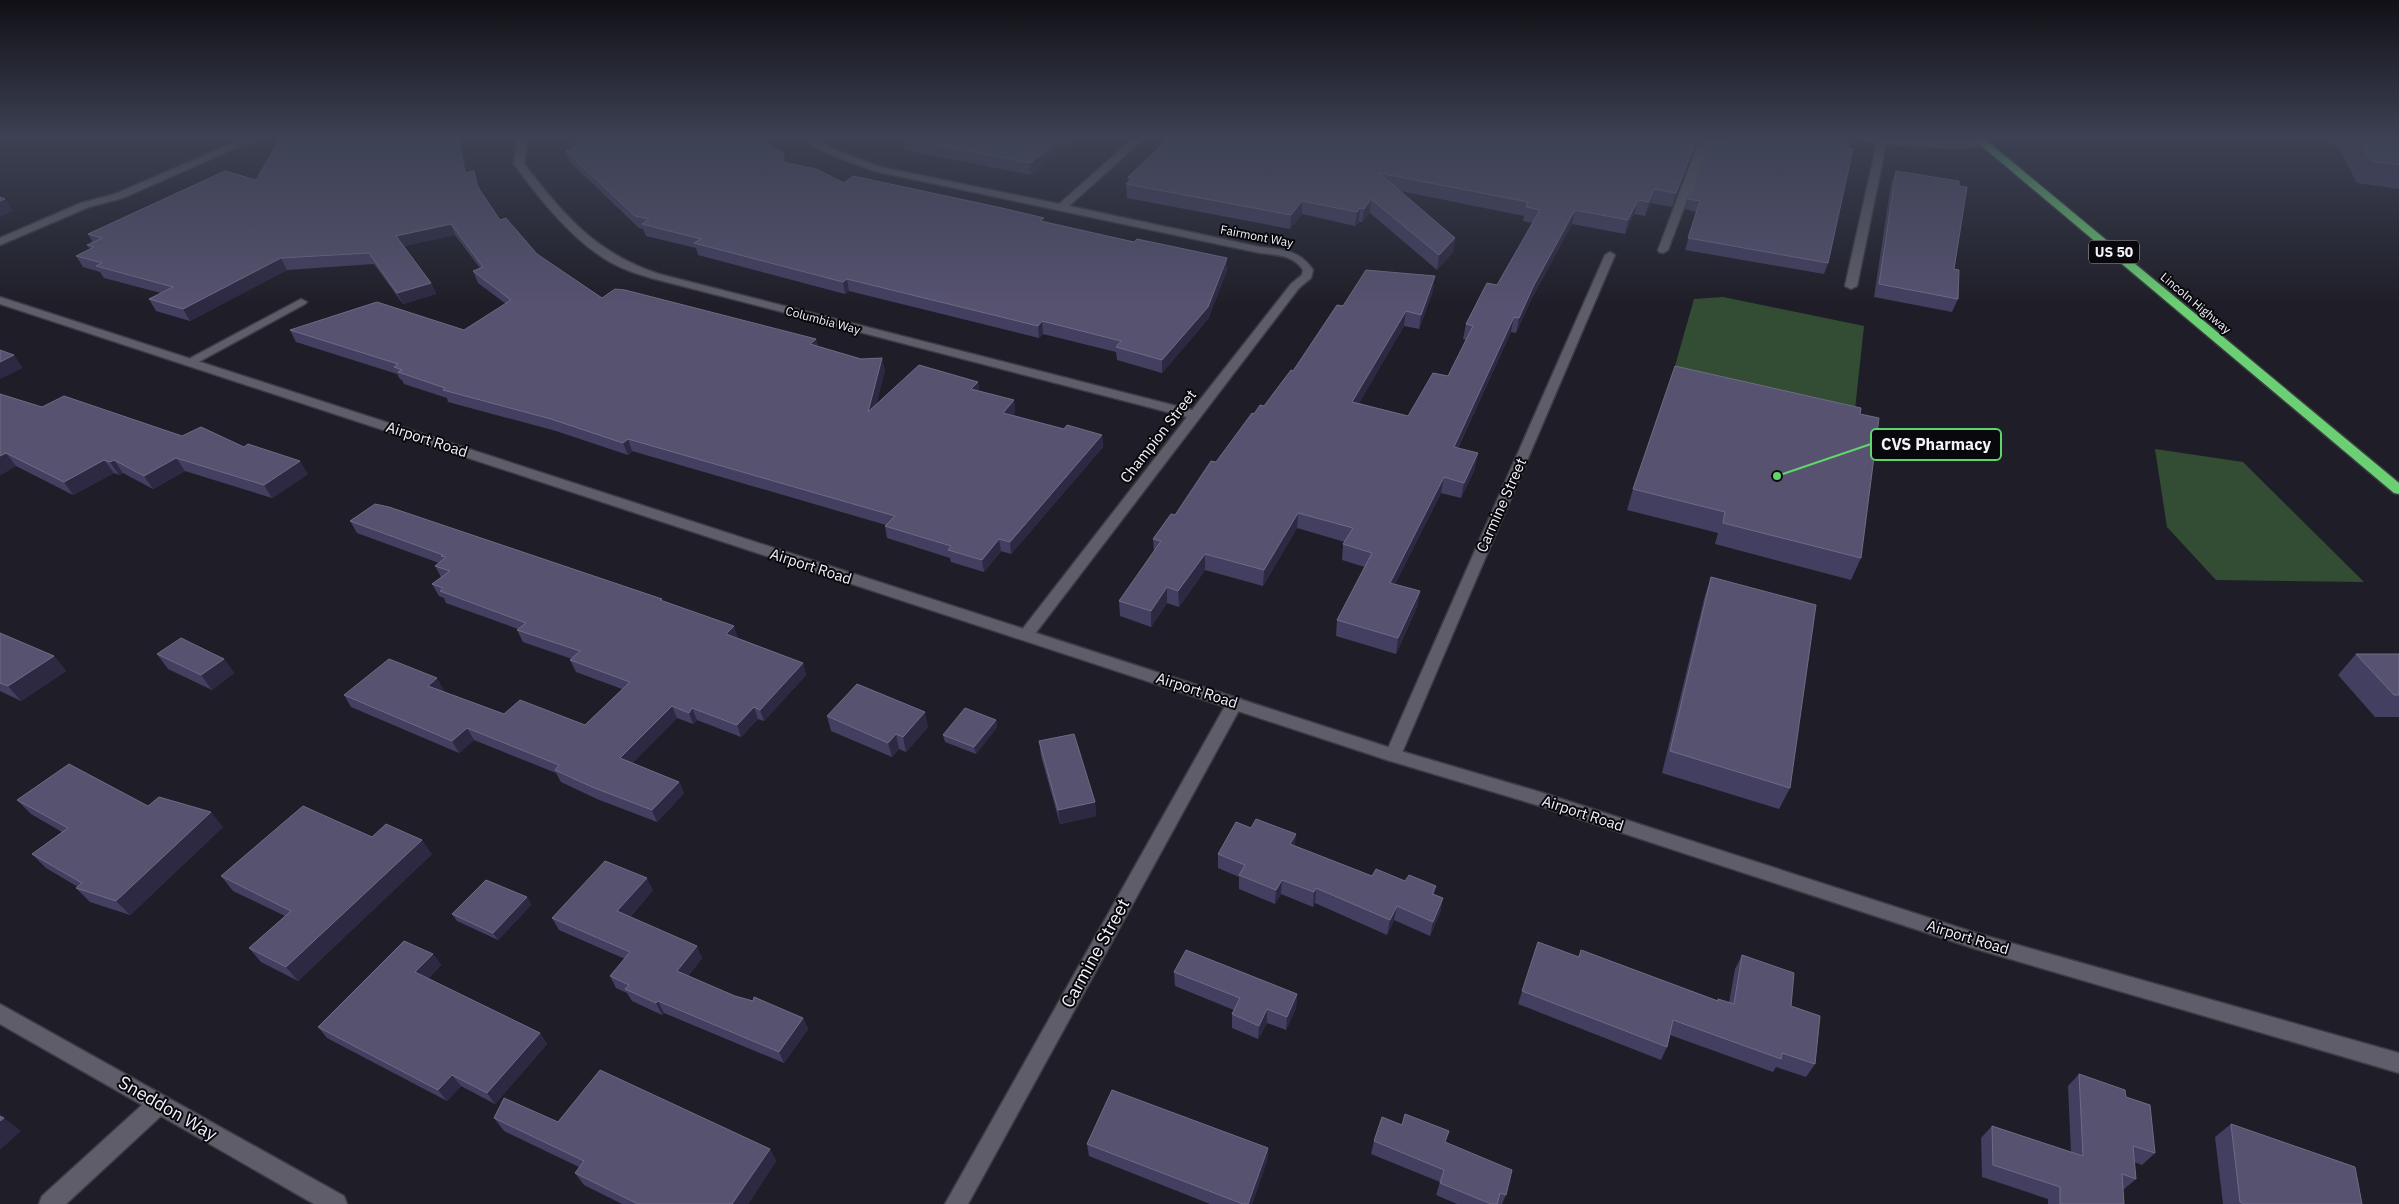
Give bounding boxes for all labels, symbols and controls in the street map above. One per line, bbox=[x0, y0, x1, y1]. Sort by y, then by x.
street label: Fairmont Way bbox=[1219, 222, 1295, 250]
road number: US 50 bbox=[2089, 240, 2139, 264]
street label: Lincoln Highway bbox=[2158, 269, 2234, 337]
street label: Columbia Way bbox=[784, 303, 862, 337]
street label: Champion Street bbox=[1116, 386, 1200, 486]
street label: Airport Road bbox=[384, 417, 470, 461]
callout: CVS Pharmacy bbox=[1871, 429, 2001, 460]
text: CVS Pharmacy bbox=[1881, 434, 1991, 454]
street label: Carmine Street bbox=[1472, 455, 1530, 555]
street label: Airport Road bbox=[768, 544, 854, 588]
street label: Airport Road bbox=[1154, 668, 1240, 712]
street label: Airport Road bbox=[1540, 791, 1626, 835]
street label: Carmine Street bbox=[1056, 894, 1134, 1012]
street label: Airport Road bbox=[1925, 916, 2011, 958]
street label: Sneddon Way bbox=[114, 1070, 222, 1146]

